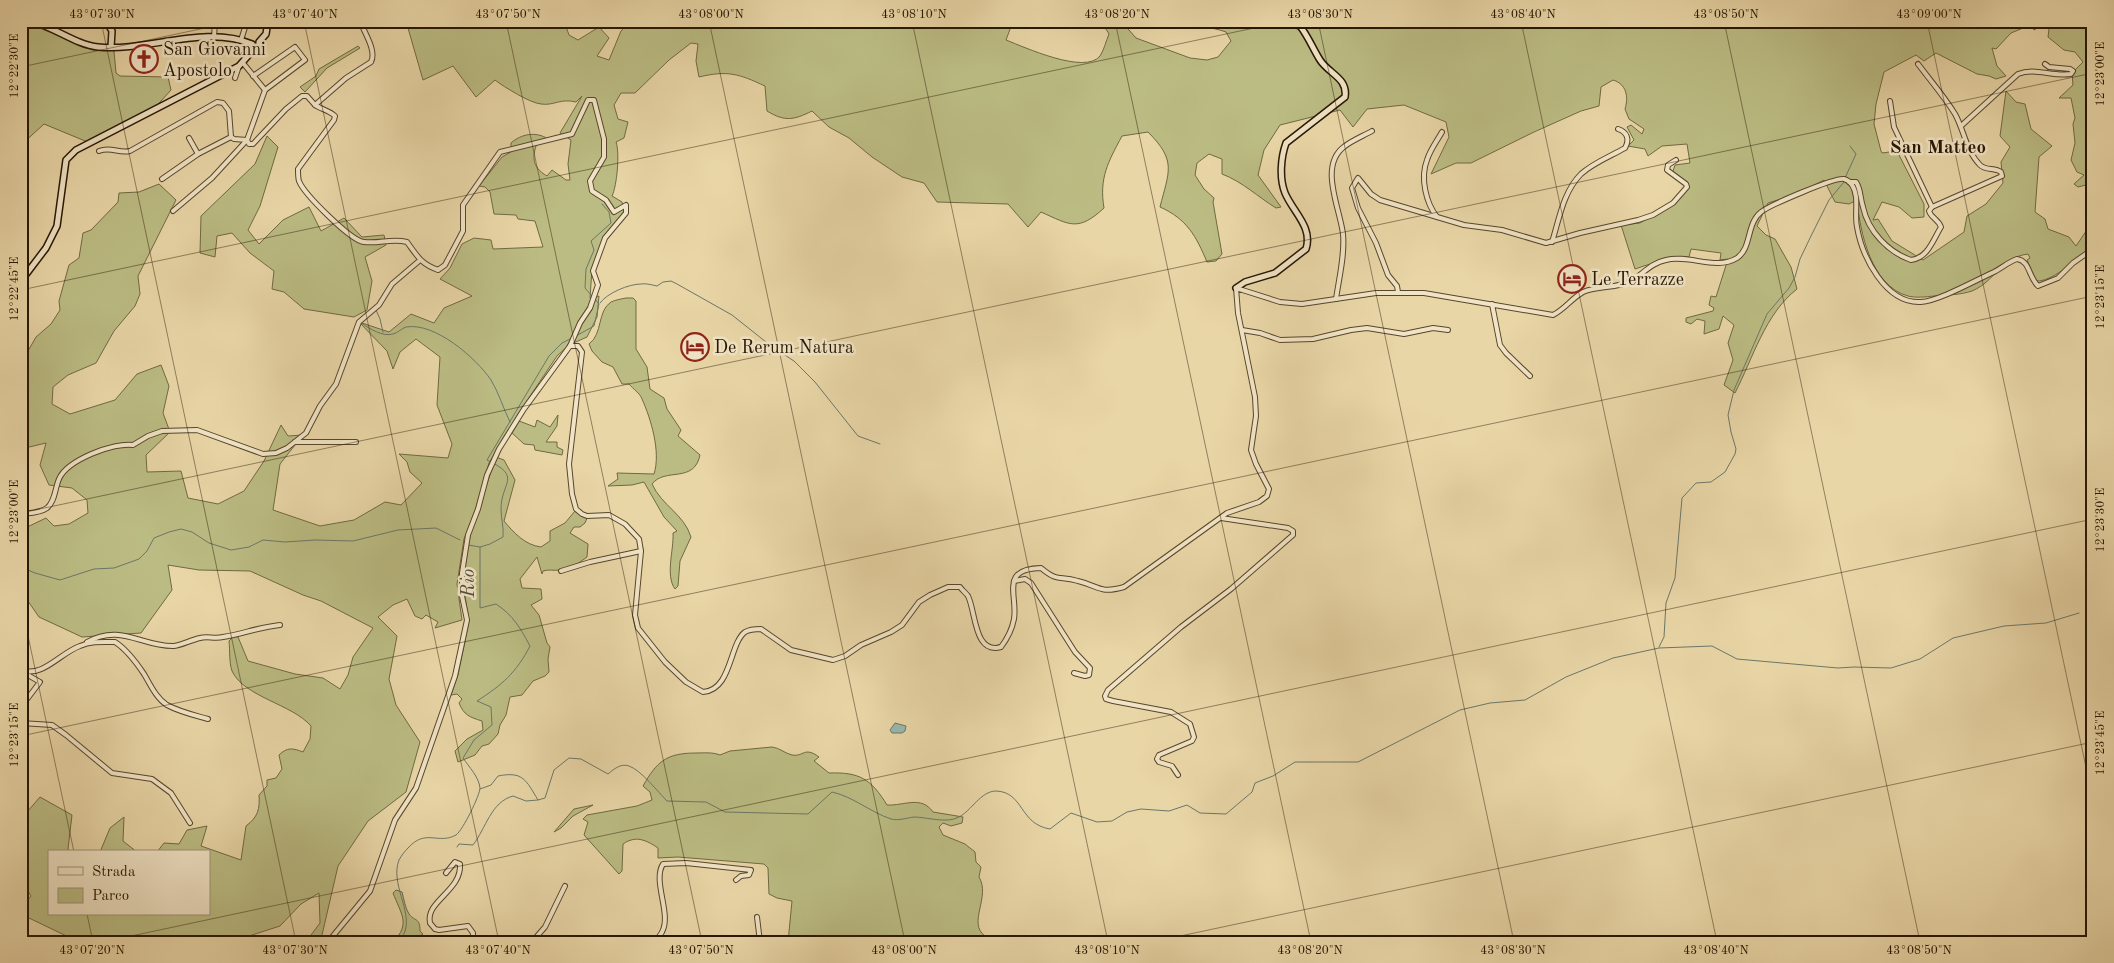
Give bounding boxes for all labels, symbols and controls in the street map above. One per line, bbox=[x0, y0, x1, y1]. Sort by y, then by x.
text: 43°07'50"N bbox=[475, 8, 541, 21]
text: 43°08'50"N bbox=[1693, 8, 1759, 21]
text: 43°07'30"N bbox=[69, 9, 135, 21]
text: 43°07'40"N bbox=[272, 9, 338, 21]
text: 43°08'00"N bbox=[678, 9, 744, 21]
text: 43°08'10"N bbox=[881, 9, 947, 21]
text: 43°08'20"N bbox=[1084, 9, 1150, 21]
text: 43°08'30"N bbox=[1287, 9, 1353, 21]
text: 43°08'40"N bbox=[1490, 9, 1556, 21]
text: 43°09'00"N bbox=[1896, 9, 1962, 21]
text: 12°22'30"E bbox=[9, 34, 21, 98]
place label: San Giovanni Apostolo bbox=[163, 41, 266, 80]
text: 12°23'00"E bbox=[2095, 42, 2107, 106]
church icon: San Giovanni Apostolo bbox=[129, 44, 159, 74]
district label: San Matteo bbox=[1890, 139, 1986, 158]
text: 12°22'45"E bbox=[8, 257, 21, 321]
hotel icon: Le Terrazze bbox=[1557, 264, 1587, 294]
text: 12°23'15"E bbox=[2094, 265, 2107, 329]
place label: Le Terrazze bbox=[1591, 271, 1684, 289]
hotel icon: De Rerum Natura bbox=[680, 332, 710, 362]
place label: De Rerum Natura bbox=[714, 339, 854, 357]
text: 12°23'00"E bbox=[9, 480, 21, 544]
text: 12°23'30"E bbox=[2095, 488, 2107, 552]
water label: Rio bbox=[460, 568, 479, 598]
text: 12°23'15"E bbox=[8, 703, 21, 767]
text: 12°23'45"E bbox=[2094, 711, 2107, 775]
legend bbox=[48, 850, 210, 916]
text: Strada bbox=[92, 865, 136, 880]
text: Parco bbox=[92, 889, 129, 904]
text: 43°07'50"N bbox=[668, 944, 734, 957]
text: 43°08'50"N bbox=[1886, 944, 1952, 957]
text: 43°07'20"N bbox=[59, 945, 125, 957]
text: 43°07'30"N bbox=[262, 945, 328, 957]
text: 43°07'40"N bbox=[465, 945, 531, 957]
text: 43°08'00"N bbox=[871, 945, 937, 957]
text: 43°08'10"N bbox=[1074, 945, 1140, 957]
text: 43°08'20"N bbox=[1277, 945, 1343, 957]
text: 43°08'30"N bbox=[1480, 945, 1546, 957]
text: 43°08'40"N bbox=[1683, 945, 1749, 957]

